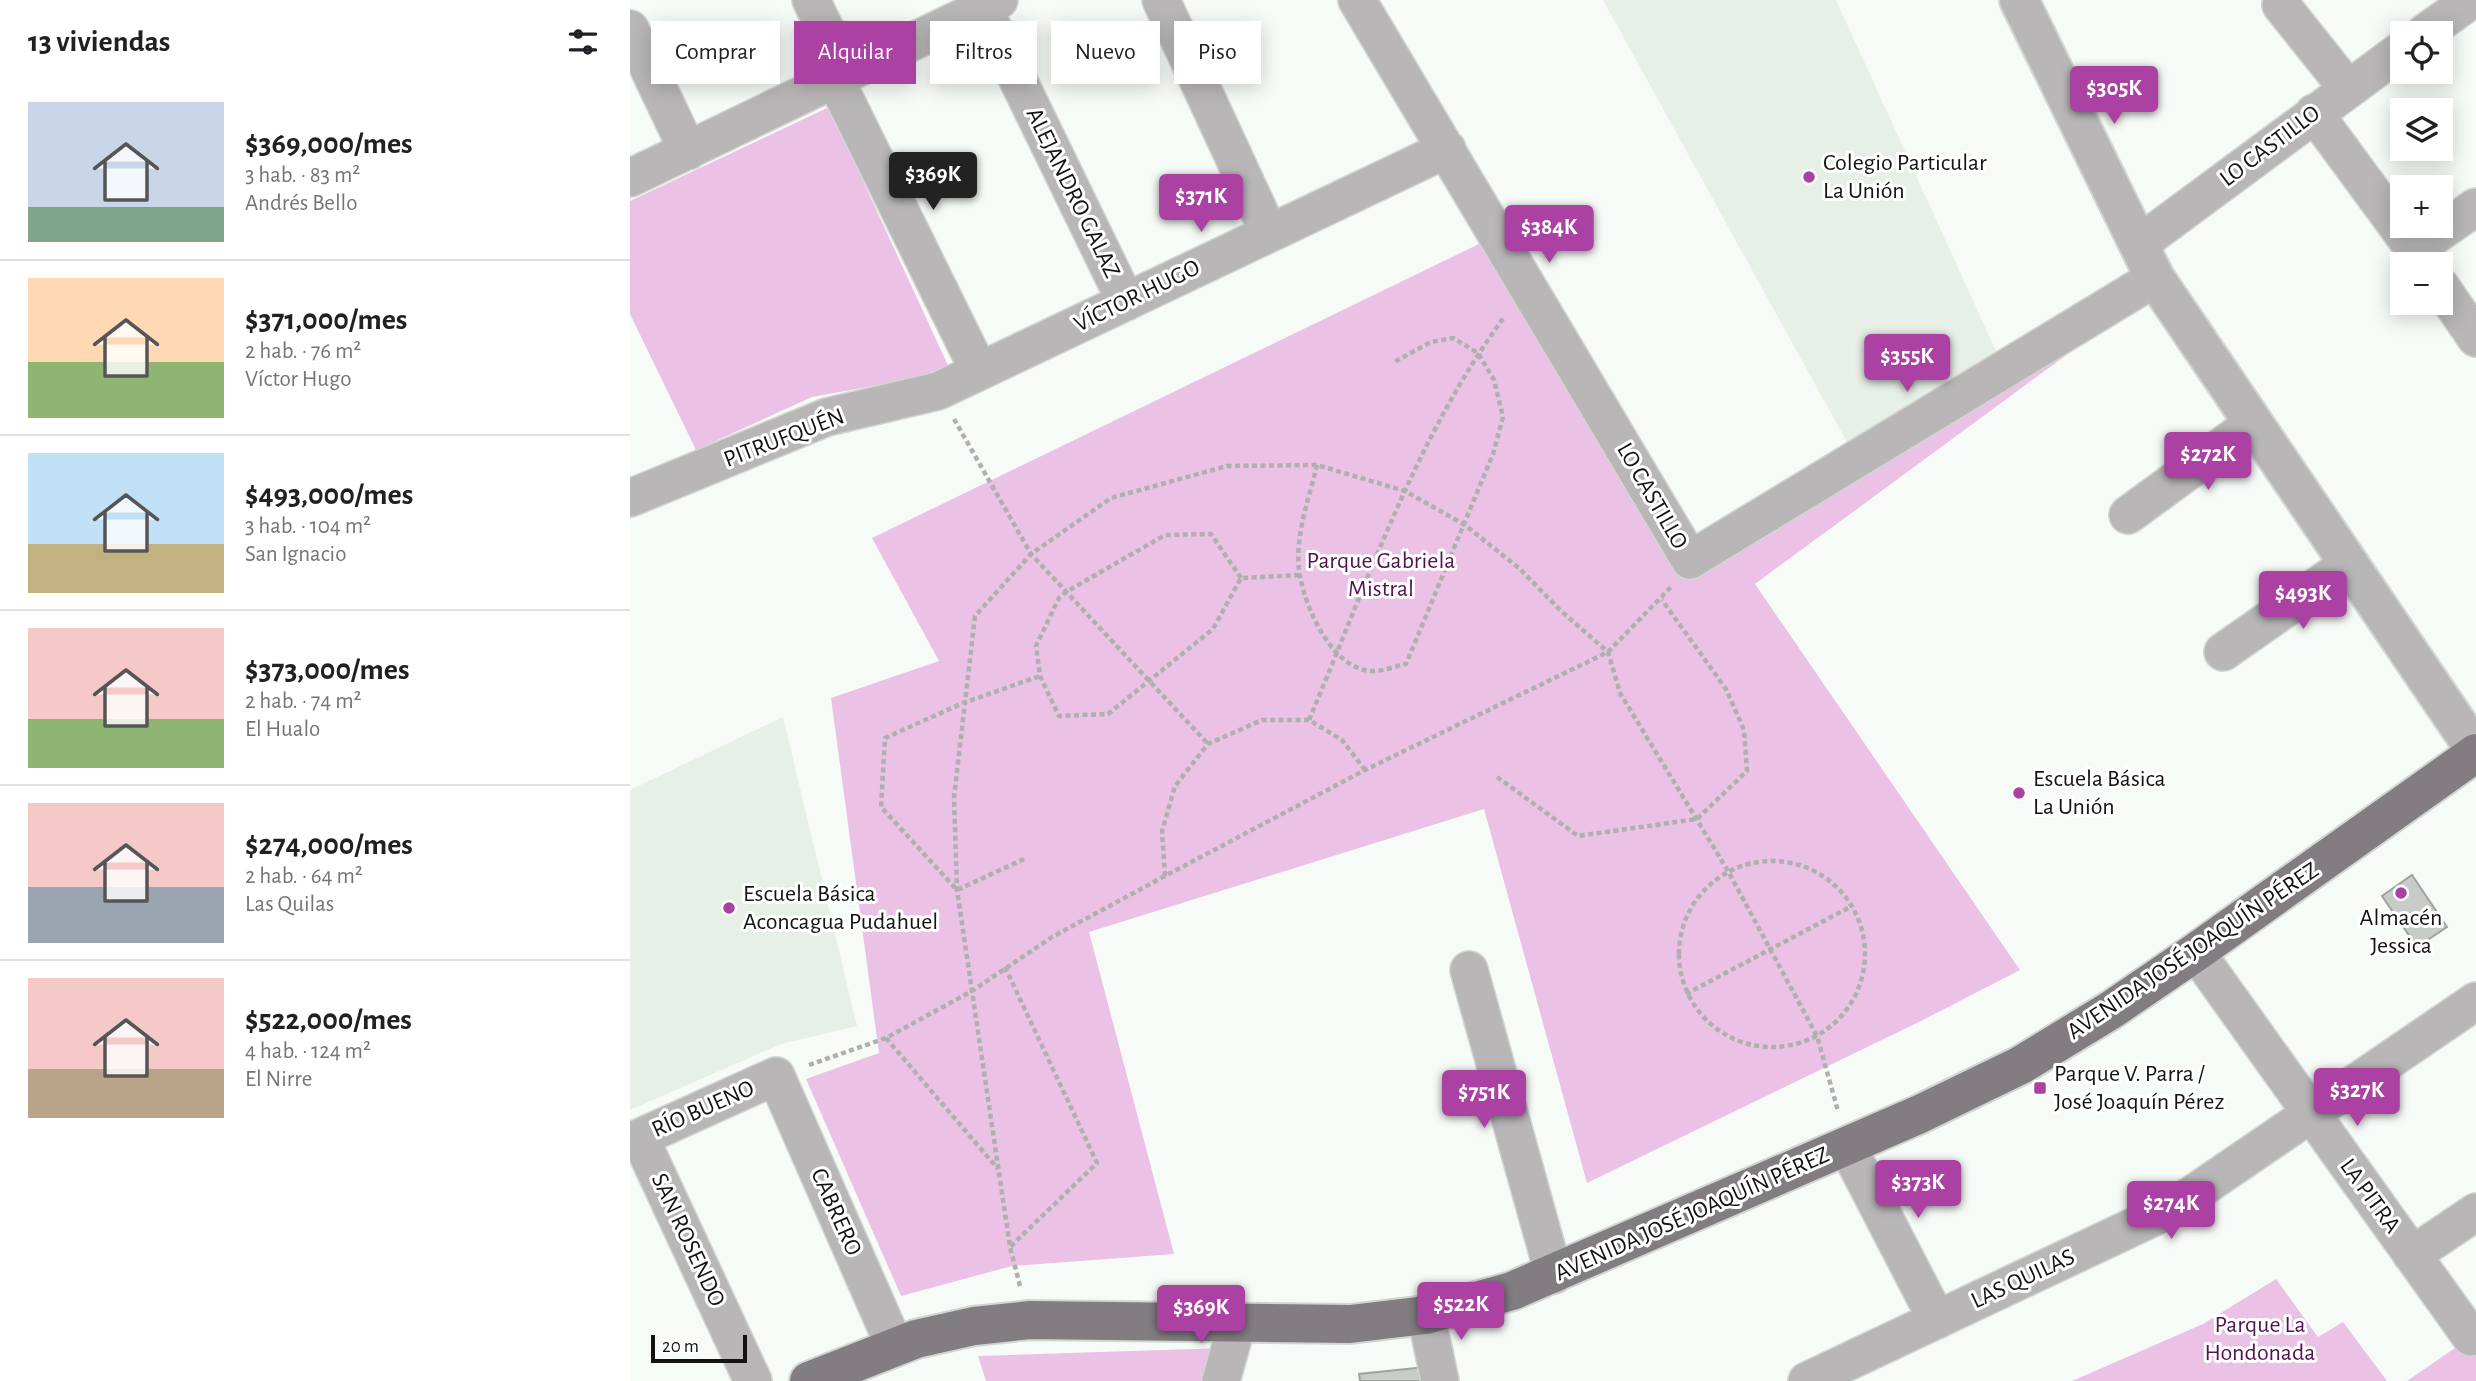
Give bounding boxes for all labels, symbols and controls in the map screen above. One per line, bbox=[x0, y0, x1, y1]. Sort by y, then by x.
chip: Comprar bbox=[651, 21, 780, 84]
chip: Alquilar bbox=[794, 21, 916, 84]
chip: Filtros bbox=[930, 21, 1037, 84]
chip: Nuevo bbox=[1051, 21, 1160, 84]
chip: Piso bbox=[1174, 21, 1261, 84]
map controls bbox=[2390, 21, 2453, 315]
button: locate bbox=[2390, 21, 2453, 84]
icon: filters bbox=[564, 23, 602, 61]
text: 13 viviendas bbox=[28, 27, 170, 57]
pin: $305K bbox=[2065, 66, 2163, 126]
text: $305K bbox=[2086, 77, 2142, 100]
button: layers bbox=[2390, 98, 2453, 161]
street label: LO CASTILLO bbox=[2216, 101, 2324, 191]
street label: ALEJANDRO GALAZ bbox=[1022, 104, 1124, 282]
text: $369,000/mes bbox=[245, 129, 413, 159]
icon: home bbox=[84, 130, 168, 214]
place label: Colegio Particular La Unión bbox=[1823, 151, 1987, 203]
pin: $369K bbox=[884, 152, 982, 212]
text: $369K bbox=[905, 163, 961, 186]
text: 3 hab. · 83 m² bbox=[245, 164, 360, 187]
marker: Colegio Particular La Unión bbox=[1801, 169, 1817, 185]
pin: $371K bbox=[1152, 174, 1250, 234]
button: + bbox=[2390, 175, 2453, 238]
text: $371K bbox=[1175, 185, 1227, 208]
text: Andrés Bello bbox=[245, 192, 358, 215]
pin: $384K bbox=[1500, 205, 1598, 265]
text: $384K bbox=[1521, 216, 1577, 239]
button: − bbox=[2390, 252, 2453, 315]
street label: VÍCTOR HUGO bbox=[1070, 254, 1204, 337]
text: $371,000/mes bbox=[245, 305, 407, 335]
icon: home bbox=[84, 306, 168, 390]
pin: $355K bbox=[1858, 334, 1956, 394]
text: 2 hab. · 76 m² bbox=[245, 340, 361, 363]
text: $355K bbox=[1880, 345, 1934, 368]
text: Víctor Hugo bbox=[245, 368, 351, 391]
street label: PITRUFQUÉN bbox=[720, 402, 848, 472]
pin: $272K bbox=[2159, 433, 2257, 492]
street label: LO CASTILLO bbox=[1612, 439, 1692, 553]
text: $272K bbox=[2180, 443, 2236, 466]
text: $493,000/mes bbox=[245, 480, 413, 510]
icon: home bbox=[84, 481, 168, 565]
text: 3 hab. · 104 m² bbox=[245, 515, 371, 538]
text: San Ignacio bbox=[245, 543, 346, 566]
park label: Parque Gabriela Mistral bbox=[1307, 549, 1455, 601]
pin: $493K bbox=[2254, 572, 2352, 631]
text: $493K bbox=[2275, 582, 2331, 605]
text: $373,000/mes bbox=[245, 655, 410, 685]
icon: home bbox=[84, 656, 168, 740]
text: 2 hab. · 74 m² bbox=[245, 690, 362, 713]
text: El Hualo bbox=[245, 718, 320, 741]
place label: Escuela Básica La Unión bbox=[2033, 767, 2166, 819]
marker: Escuela Básica La Unión bbox=[2011, 785, 2027, 801]
text: $274,000/mes bbox=[245, 830, 413, 860]
icon: home bbox=[84, 831, 168, 915]
street label: AVENIDA JOSÉ JOAQUÍN PÉREZ bbox=[2062, 856, 2323, 1044]
text: 2 hab. · 64 m² bbox=[245, 865, 363, 888]
place label: Escuela Básica Aconcagua Pudahuel bbox=[743, 882, 938, 934]
marker: Almacén Jessica bbox=[2393, 885, 2409, 901]
text: Las Quilas bbox=[245, 893, 334, 916]
marker: Escuela Básica Aconcagua Pudahuel bbox=[721, 900, 737, 916]
place label: Almacén Jessica bbox=[2360, 906, 2442, 958]
text: $522,000/mes bbox=[245, 1005, 412, 1035]
icon: home bbox=[84, 1006, 168, 1090]
text: 4 hab. · 124 m² bbox=[245, 1040, 371, 1063]
place label: Parque V. Parra / José Joaquín Pérez bbox=[2054, 1062, 2224, 1114]
text: El Nirre bbox=[245, 1068, 312, 1091]
pin: $327K bbox=[2308, 1068, 2406, 1128]
pin: $751K bbox=[1435, 1070, 1533, 1130]
street label: RÍO BUENO bbox=[647, 1074, 758, 1142]
text: $327K bbox=[2330, 1079, 2384, 1102]
marker: Parque V. Parra / José Joaquín Pérez bbox=[2032, 1080, 2048, 1096]
text: $751K bbox=[1458, 1081, 1510, 1104]
street label: AVENIDA JOSÉ JOAQUÍN PÉREZ bbox=[1550, 1141, 1833, 1285]
street label: LA PITRA bbox=[2335, 1154, 2405, 1238]
pin: $373K bbox=[1869, 1160, 1967, 1220]
street label: CABRERO bbox=[806, 1165, 866, 1259]
street label: SAN ROSENDO bbox=[647, 1170, 729, 1310]
text: $373K bbox=[1891, 1171, 1945, 1194]
pin: $274K bbox=[2122, 1182, 2220, 1241]
text: $274K bbox=[2143, 1192, 2199, 1215]
street label: LAS QUILAS bbox=[1968, 1245, 2078, 1313]
pin: $522K bbox=[1412, 1282, 1510, 1342]
pin: $369K bbox=[1152, 1286, 1250, 1345]
text: $522K bbox=[1433, 1293, 1489, 1316]
text: $369K bbox=[1173, 1296, 1229, 1319]
park label: Parque La Hondonada bbox=[2205, 1313, 2315, 1365]
scale bar bbox=[651, 1332, 747, 1364]
text: 20 m bbox=[662, 1337, 699, 1356]

